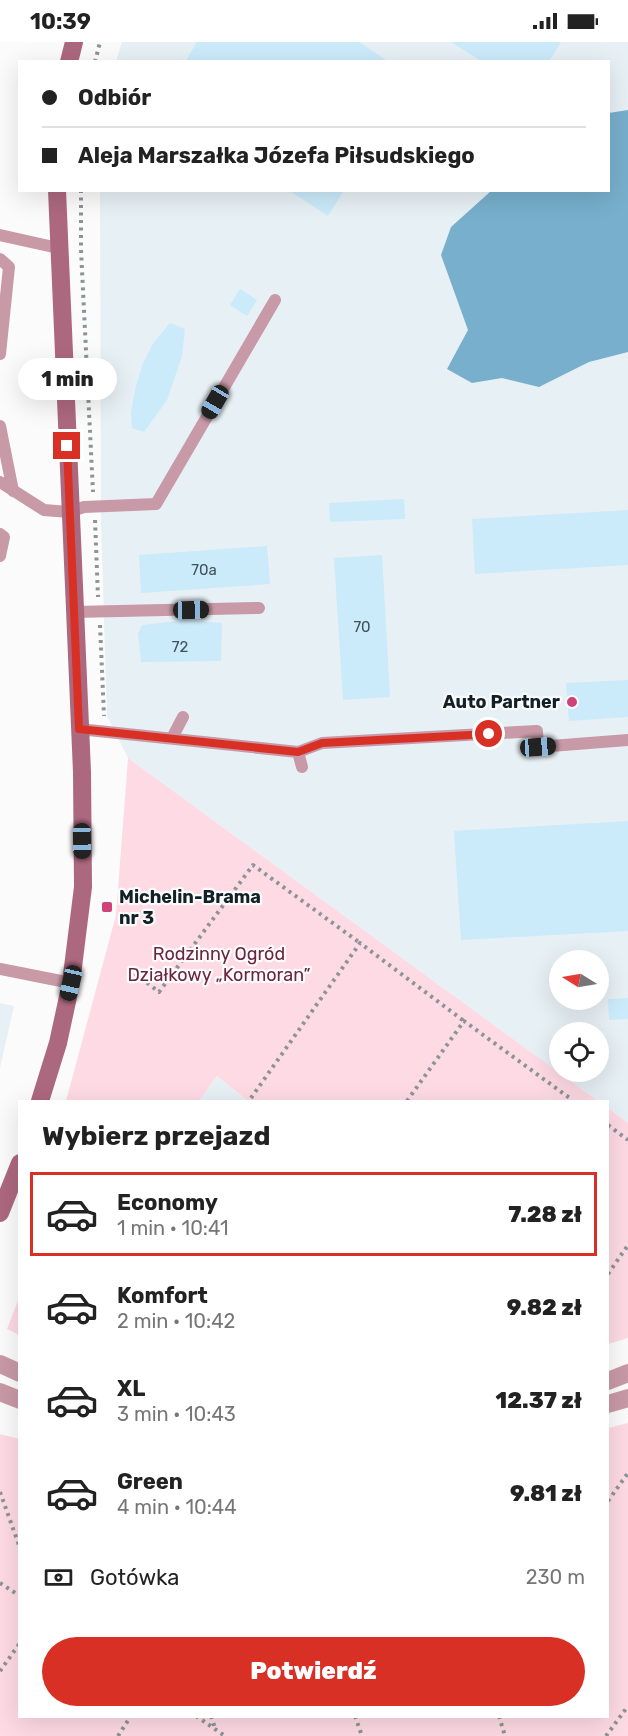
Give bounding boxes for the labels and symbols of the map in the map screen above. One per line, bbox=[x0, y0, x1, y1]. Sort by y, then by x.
callout: 1 min bbox=[17, 359, 116, 401]
car bbox=[198, 382, 232, 422]
route end bbox=[53, 432, 80, 459]
house number: 70a bbox=[191, 561, 217, 579]
car bbox=[173, 601, 209, 619]
house number: 70 bbox=[353, 618, 371, 636]
house number: 72 bbox=[172, 638, 188, 656]
place label: Auto Partner bbox=[443, 691, 560, 713]
marker: Auto Partner bbox=[565, 695, 579, 709]
route start bbox=[475, 720, 502, 747]
car bbox=[519, 737, 557, 757]
car bbox=[73, 823, 91, 859]
place label: Michelin-Brama nr 3 bbox=[119, 886, 261, 929]
marker: Michelin-Brama nr 3 bbox=[100, 900, 114, 914]
park label: Rodzinny Ogród Działkowy „Kormoran” bbox=[127, 943, 311, 986]
north arrow bbox=[549, 950, 609, 1010]
car bbox=[58, 963, 84, 1003]

